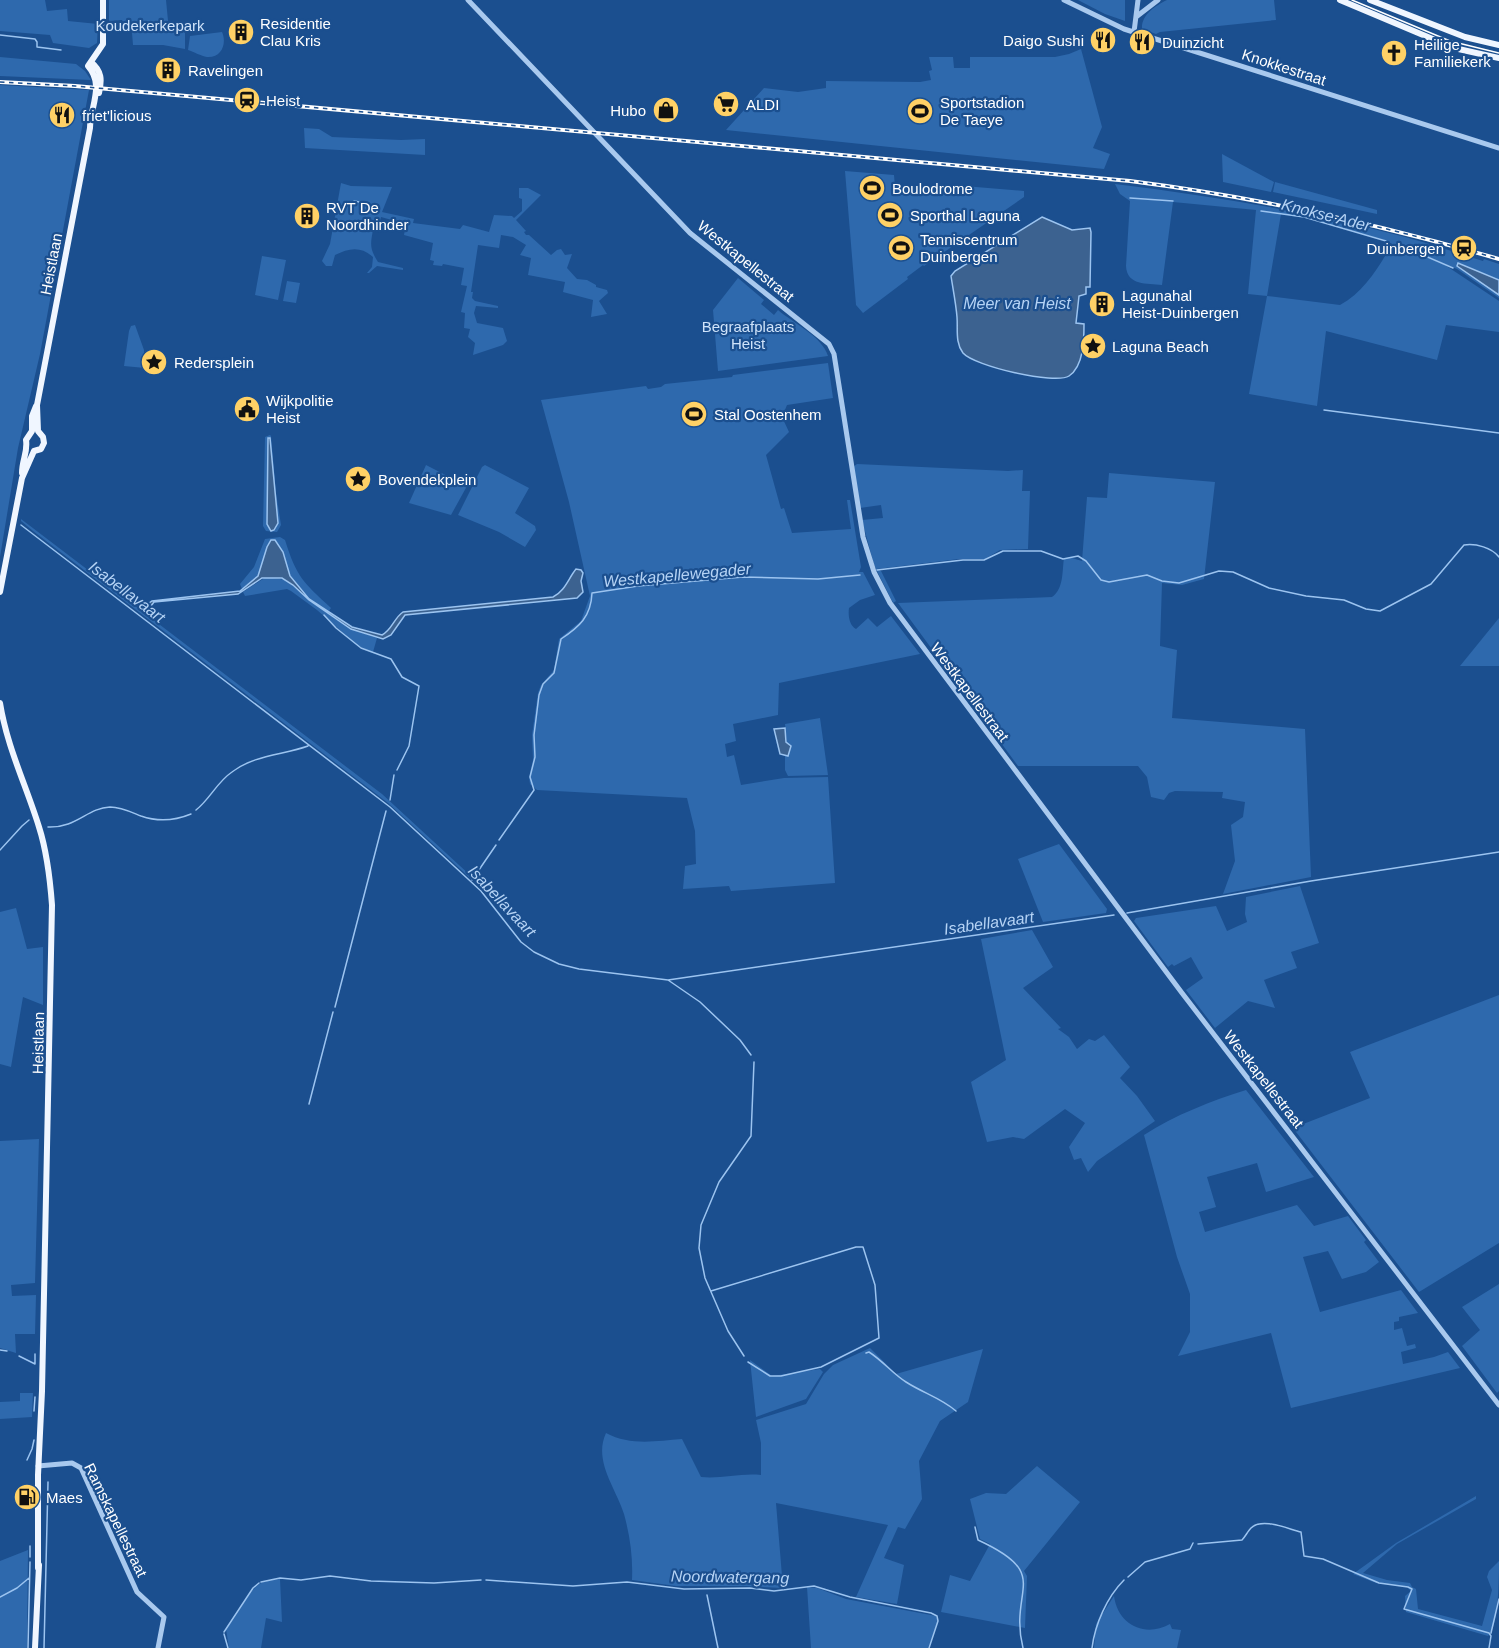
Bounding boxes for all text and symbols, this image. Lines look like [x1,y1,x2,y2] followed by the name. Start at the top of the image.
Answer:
[260,15,331,49] place label: Residentie Clau Kris
[95,17,205,34] park label: Koudekerkepark
[226,17,256,47] building icon: Residentie Clau Kris
[1088,25,1118,55] restaurant icon: Daigo Sushi
[1127,27,1157,57] restaurant icon: Duinzicht
[1003,32,1084,49] place label: Daigo Sushi
[1162,34,1225,51] place label: Duinzicht
[1414,36,1491,70] place label: Heilige Familiekerk
[1379,38,1409,68] church icon: Heilige Familiekerk
[1240,45,1329,89] street label: Knokkestraat
[153,55,183,85] building icon: Ravelingen
[188,62,263,79] place label: Ravelingen
[232,85,262,115] station icon: Heist
[711,89,741,119] supermarket icon: ALDI
[266,92,301,109] place label: Heist
[940,94,1024,128] place label: Sportstadion De Taeye
[651,95,681,125] shop icon: Hubo
[746,96,779,113] place label: ALDI
[905,96,935,126] sports icon: Sportstadion De Taeye
[47,100,77,130] restaurant icon: friet'licious
[610,102,646,119] place label: Hubo
[82,107,152,124] place label: friet'licious
[857,173,887,203] sports icon: Boulodrome
[892,180,973,197] place label: Boulodrome
[1280,196,1373,234] water label: Knokse Ader
[326,199,409,233] place label: RVT De Noordhinder
[875,200,905,230] sports icon: Sporthal Laguna
[292,201,322,231] building icon: RVT De Noordhinder
[910,207,1021,224] place label: Sporthal Laguna
[694,217,798,306] street label: Westkapellestraat
[920,231,1018,265] place label: Tenniscentrum Duinbergen
[37,232,65,296] street label: Heistlaan
[886,233,916,263] sports icon: Tenniscentrum Duinbergen
[1449,233,1479,263] station icon: Duinbergen
[1366,240,1444,257] place label: Duinbergen
[1122,287,1239,321] place label: Lagunahal Heist-Duinbergen
[1087,289,1117,319] building icon: Lagunahal Heist-Duinbergen
[963,295,1071,312] water label: Meer van Heist
[702,318,794,352] park label: Begraafplaats Heist
[1078,331,1108,361] place icon: Laguna Beach
[1112,338,1209,355] place label: Laguna Beach
[139,347,169,377] place icon: Redersplein
[174,354,254,371] place label: Redersplein
[266,392,334,426] place label: Wijkpolitie Heist
[232,394,262,424] public building icon: Wijkpolitie Heist
[679,399,709,429] sports icon: Stal Oostenhem
[714,406,822,423] place label: Stal Oostenhem
[343,464,373,494] place icon: Bovendekplein
[378,471,476,488] place label: Bovendekplein
[86,558,169,626] water label: Isabellavaart
[602,560,752,590] water label: Westkapellewegader
[927,639,1013,745] street label: Westkapellestraat
[465,862,540,940] water label: Isabellavaart
[943,908,1036,938] water label: Isabellavaart
[29,1012,47,1074] street label: Heistlaan
[1221,1027,1308,1132] street label: Westkapellestraat
[81,1460,151,1580] street label: Ramskapellestraat
[12,1482,42,1512] fuel station icon: Maes
[46,1489,83,1506] place label: Maes
[671,1567,789,1587] water label: Noordwatergang

